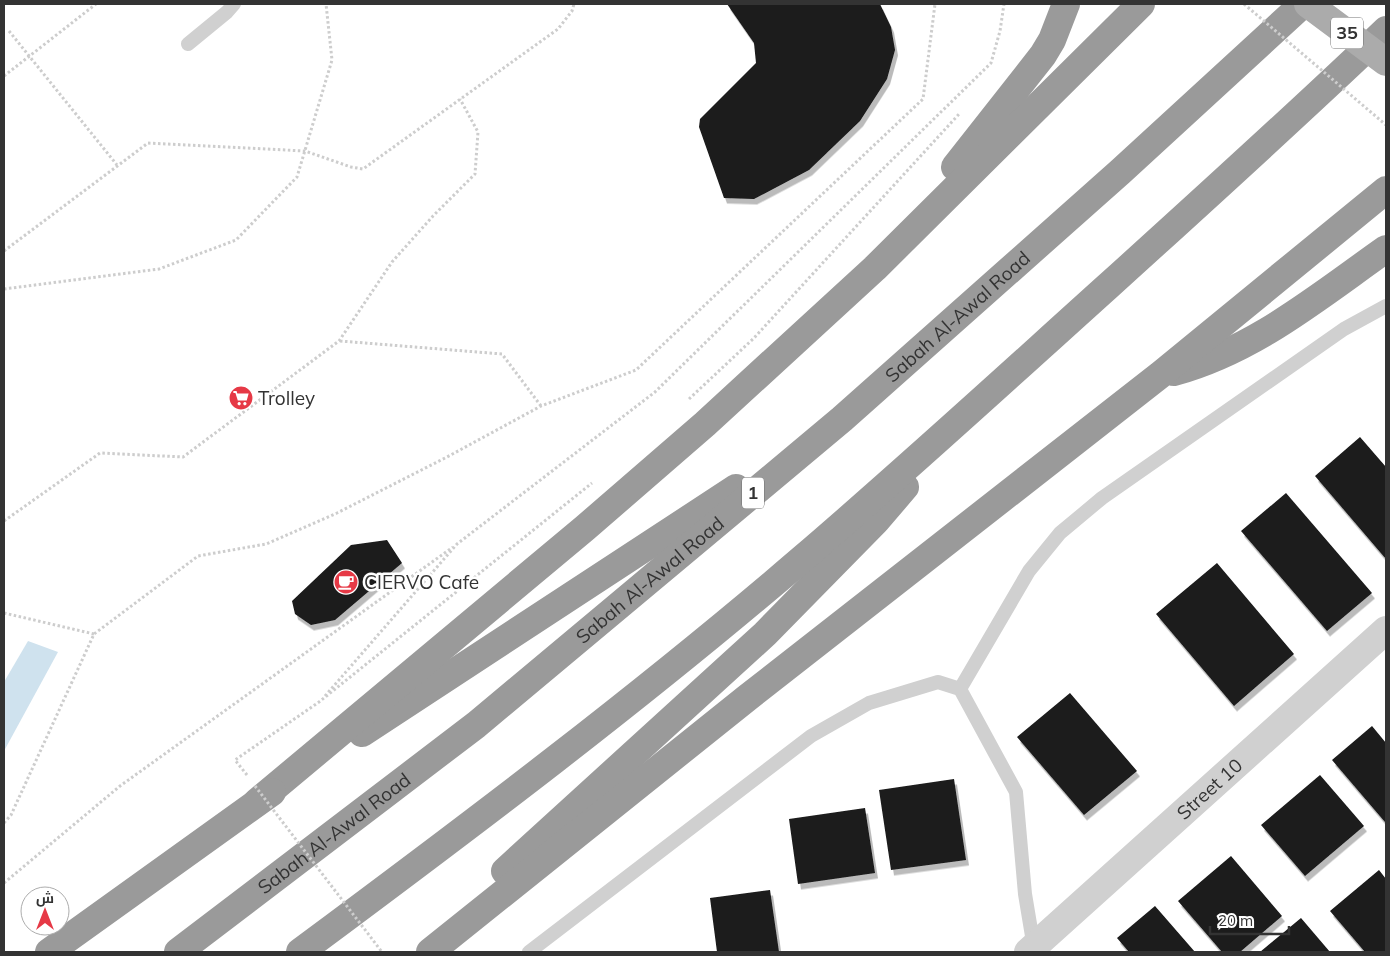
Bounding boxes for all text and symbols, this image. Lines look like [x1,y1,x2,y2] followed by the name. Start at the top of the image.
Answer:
[1331,17,1363,48] road number: 35
[880,246,1035,387] street label: Sabah Al-Awal Road
[228,385,254,411] supermarket icon: Trolley
[258,386,315,410] place label: Trolley
[742,478,764,508] road number: 1
[571,511,729,649] street label: Sabah Al-Awal Road
[333,569,359,595] cafe icon: CIERVO Cafe
[364,570,479,594] place label: CIERVO Cafe
[1172,753,1247,825] street label: Street 10
[253,767,415,899] street label: Sabah Al-Awal Road
[20,886,70,936] north arrow
[36,889,54,907] text: ش
[1210,904,1289,936] scale bar
[1218,911,1253,930] text: 20 m

